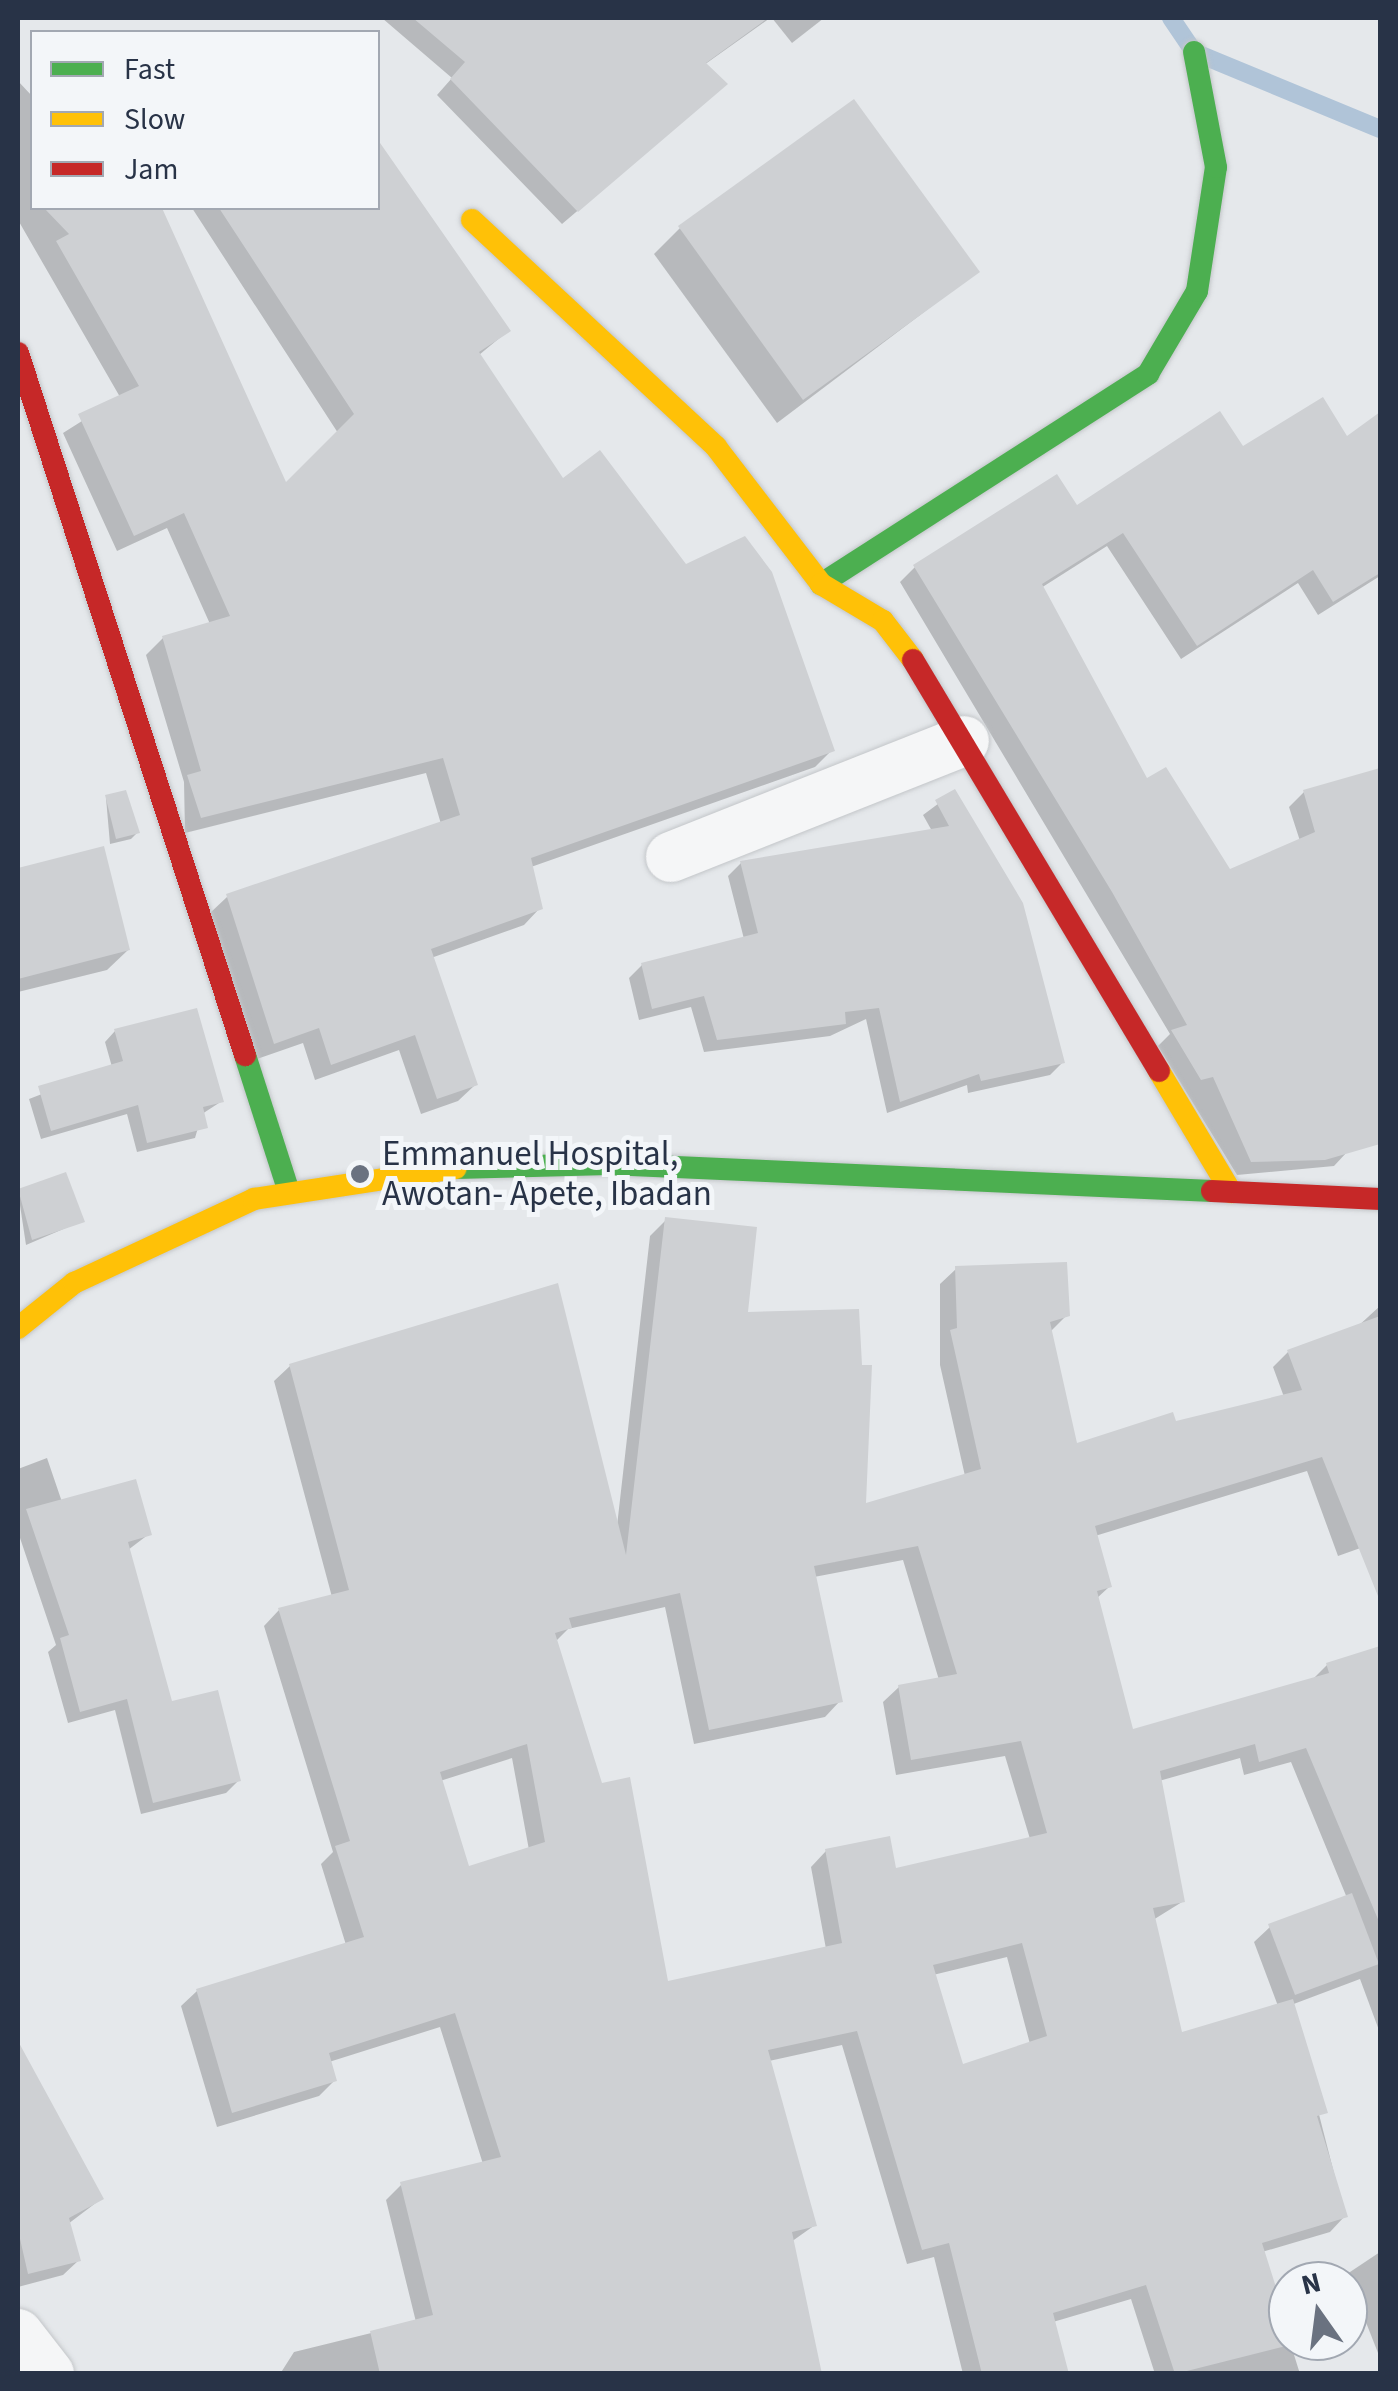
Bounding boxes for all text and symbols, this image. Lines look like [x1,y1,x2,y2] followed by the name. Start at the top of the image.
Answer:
[30,30,380,210] legend
[124,48,175,91] text: Fast
[124,98,185,141] text: Slow
[124,148,178,191] text: Jam
[382,1133,712,1215] place label: Emmanuel Hospital, Awotan- Apete, Ibadan
[347,1161,373,1187] marker: Emmanuel Hospital, Awotan- Apete, Ibadan
[1268,2261,1368,2361] north arrow
[1297,2262,1325,2305] text: N

